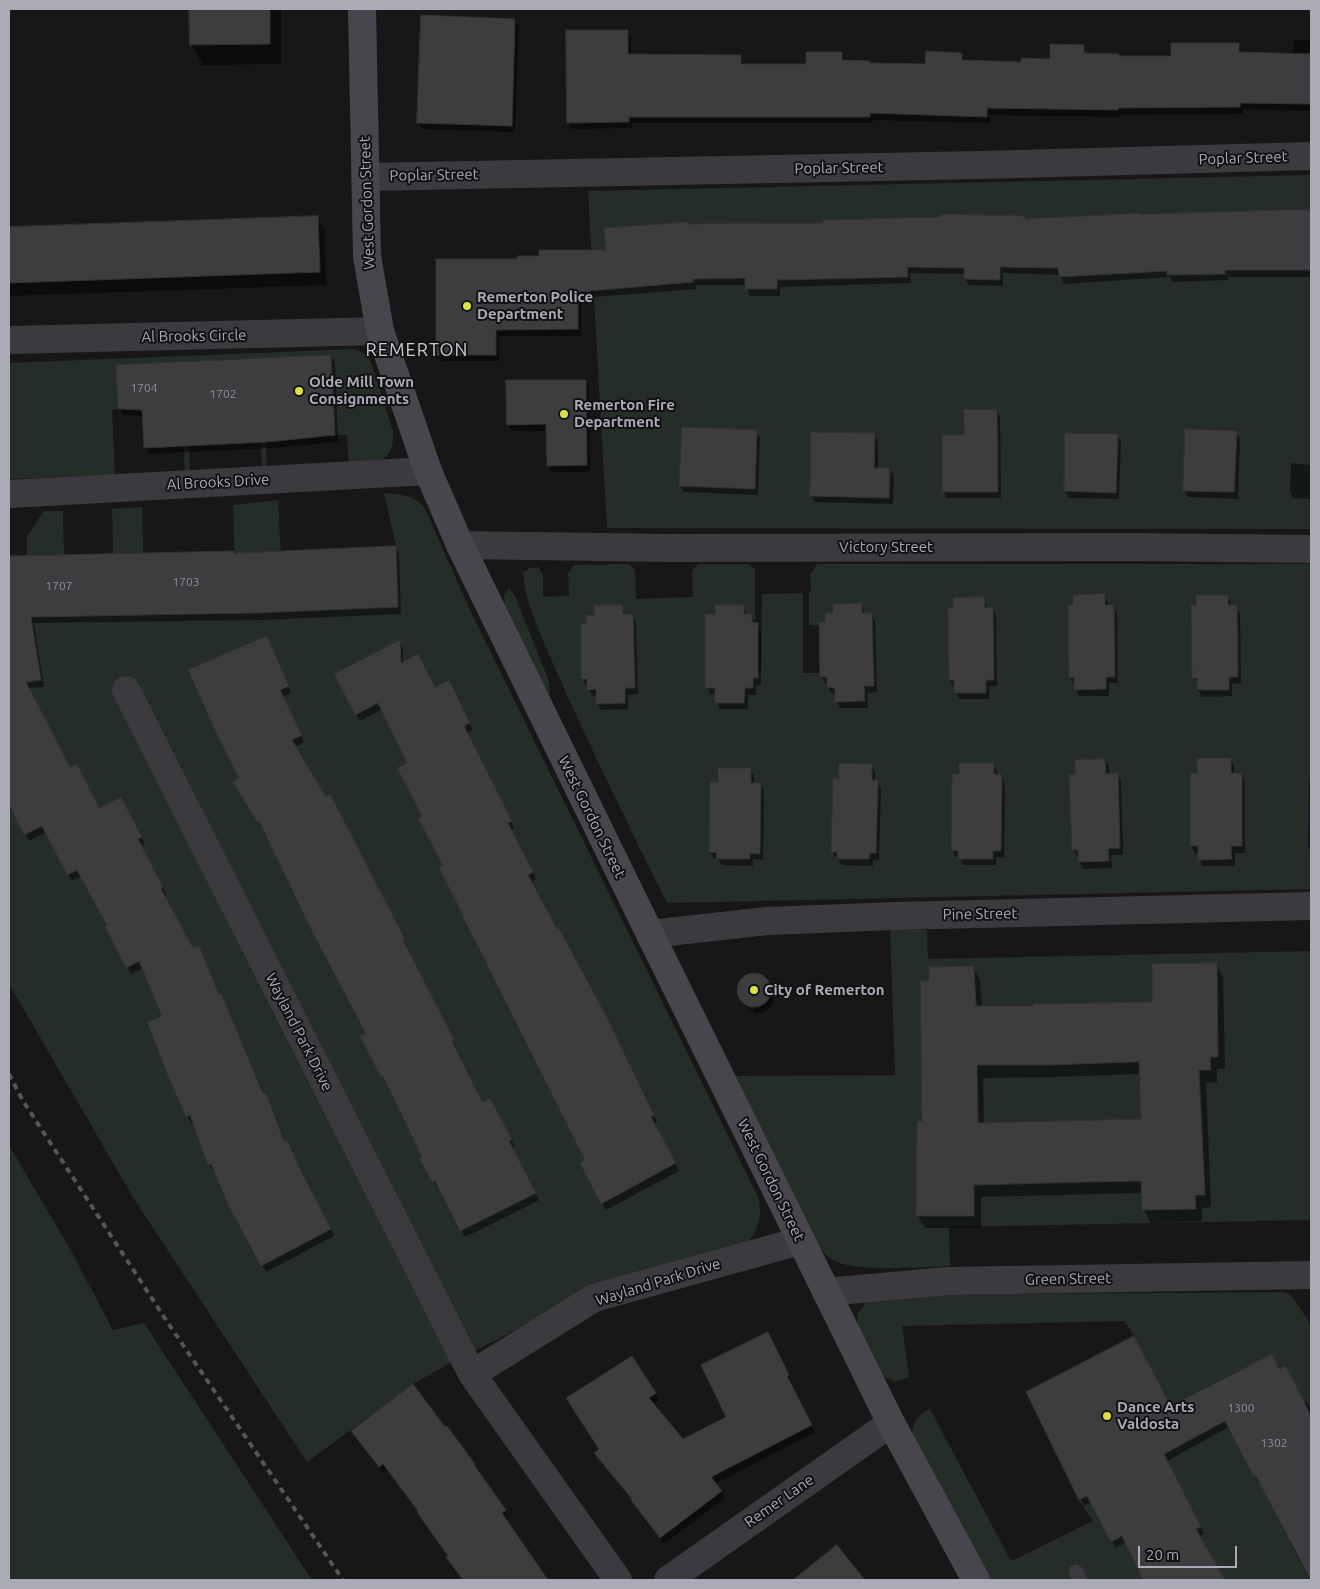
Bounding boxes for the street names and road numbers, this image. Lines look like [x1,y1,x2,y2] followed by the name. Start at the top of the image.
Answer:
[356,136,378,270] street label: West Gordon Street
[1198,147,1288,169] street label: Poplar Street
[794,158,884,178] street label: Poplar Street
[389,165,479,185] street label: Poplar Street
[141,326,247,346] street label: Al Brooks Circle
[166,470,270,494] street label: Al Brooks Drive
[839,538,933,556] street label: Victory Street
[555,753,629,881] street label: West Gordon Street
[942,904,1018,924] street label: Pine Street
[262,970,336,1094] street label: Wayland Park Drive
[734,1116,808,1244] street label: West Gordon Street
[593,1254,723,1310] street label: Wayland Park Drive
[1025,1269,1111,1289] street label: Green Street
[741,1471,817,1531] street label: Remer Lane

